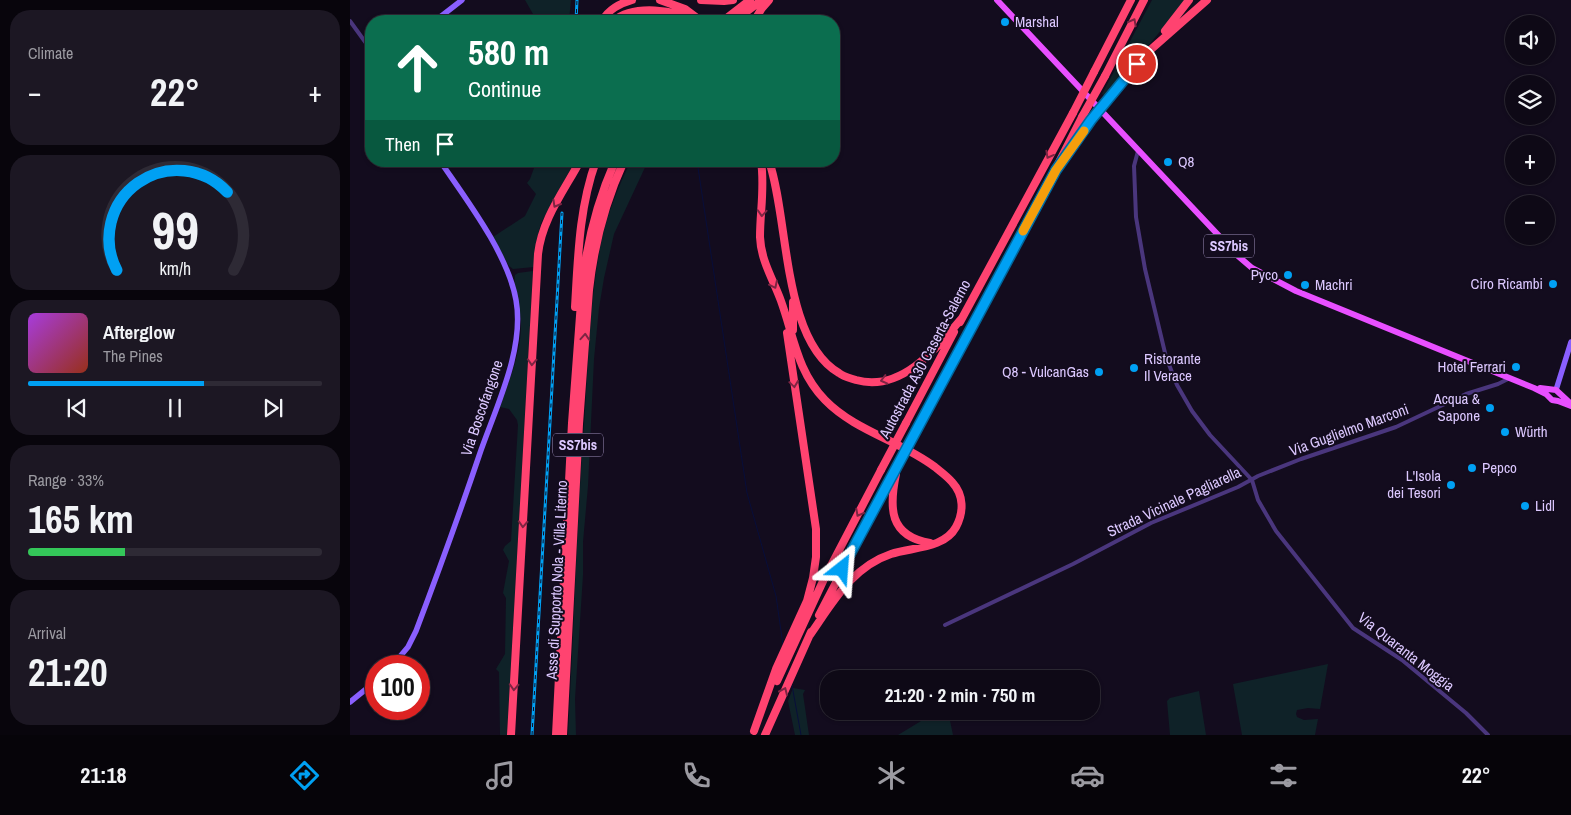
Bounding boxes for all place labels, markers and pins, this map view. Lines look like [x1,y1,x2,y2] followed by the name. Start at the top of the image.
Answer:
[1015,11,1059,32] place label: Marshal
[999,16,1011,28] marker: Marshal
[1116,43,1158,85] pin
[1178,151,1195,172] place label: Q8
[1162,156,1174,168] marker: Q8
[1251,264,1278,285] place label: Pyco
[1282,269,1294,281] marker: Pyco
[1471,273,1543,294] place label: Ciro Ricambi
[1315,274,1353,295] place label: Machri
[1547,278,1559,290] marker: Ciro Ricambi
[1299,279,1311,291] marker: Machri
[1144,348,1201,386] place label: Ristorante Il Verace
[1438,356,1506,377] place label: Hotel Ferrari
[1002,361,1089,382] place label: Q8 - VulcanGas
[1510,361,1522,373] marker: Hotel Ferrari
[1128,362,1140,374] marker: Ristorante Il Verace
[1093,366,1105,378] marker: Q8 - VulcanGas
[1432,388,1481,426] place label: Acqua & Sapone
[1484,402,1496,414] marker: Acqua & Sapone
[1515,421,1548,442] place label: Würth
[1499,426,1511,438] marker: Würth
[1482,457,1517,478] place label: Pepco
[1466,462,1478,474] marker: Pepco
[1387,465,1441,503] place label: L'Isola dei Tesori
[1445,479,1457,491] marker: L'Isola dei Tesori
[1535,495,1555,516] place label: Lidl
[1519,500,1531,512] marker: Lidl

